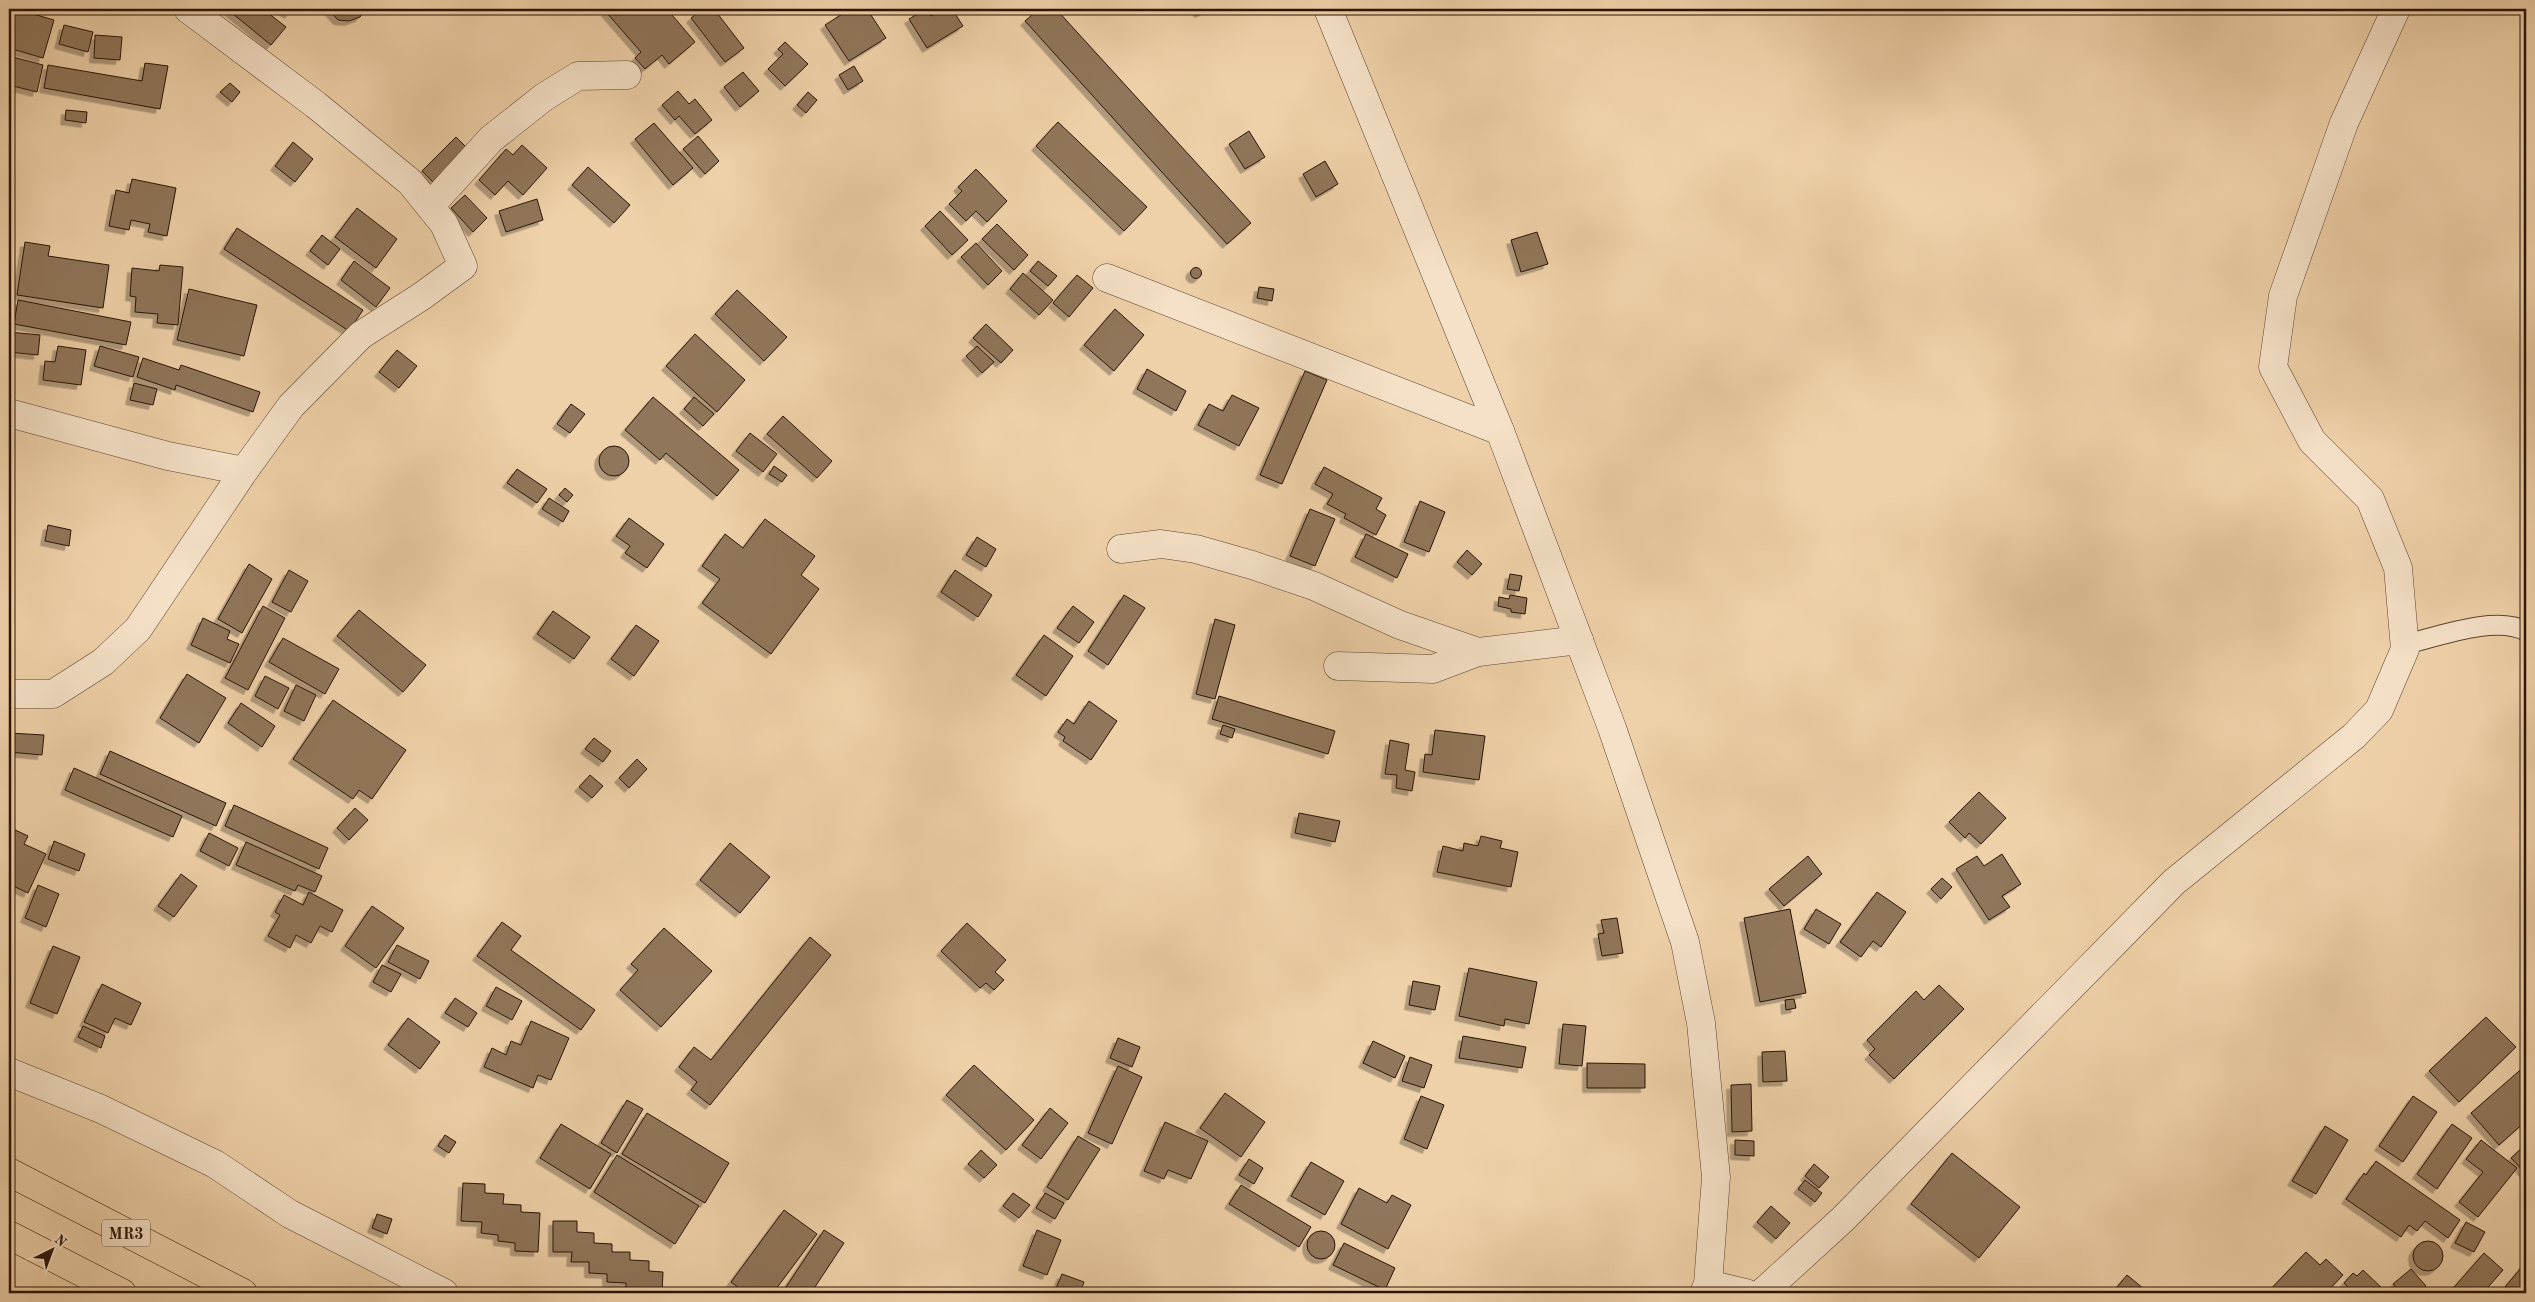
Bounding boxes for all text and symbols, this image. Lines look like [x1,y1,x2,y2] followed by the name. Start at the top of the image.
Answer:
[102,1220,150,1246] road number: MR3
[28,1224,78,1274] north arrow
[51,1232,69,1250] text: N

